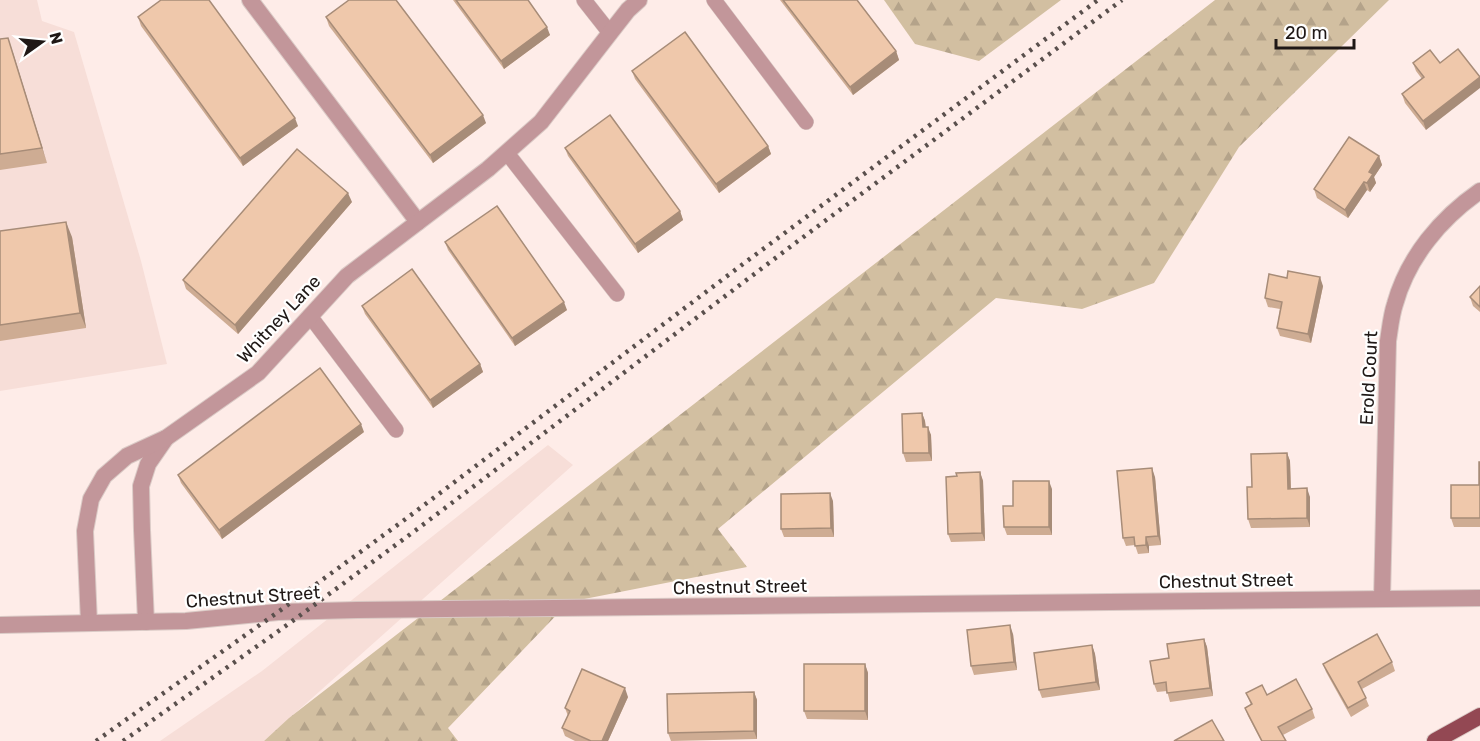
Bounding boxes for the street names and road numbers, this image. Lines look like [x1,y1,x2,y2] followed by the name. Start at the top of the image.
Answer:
[233,270,325,368] street label: Whitney Lane
[1356,330,1382,426] street label: Erold Court
[1159,569,1293,593] street label: Chestnut Street
[673,575,807,599] street label: Chestnut Street
[185,581,321,613] street label: Chestnut Street

